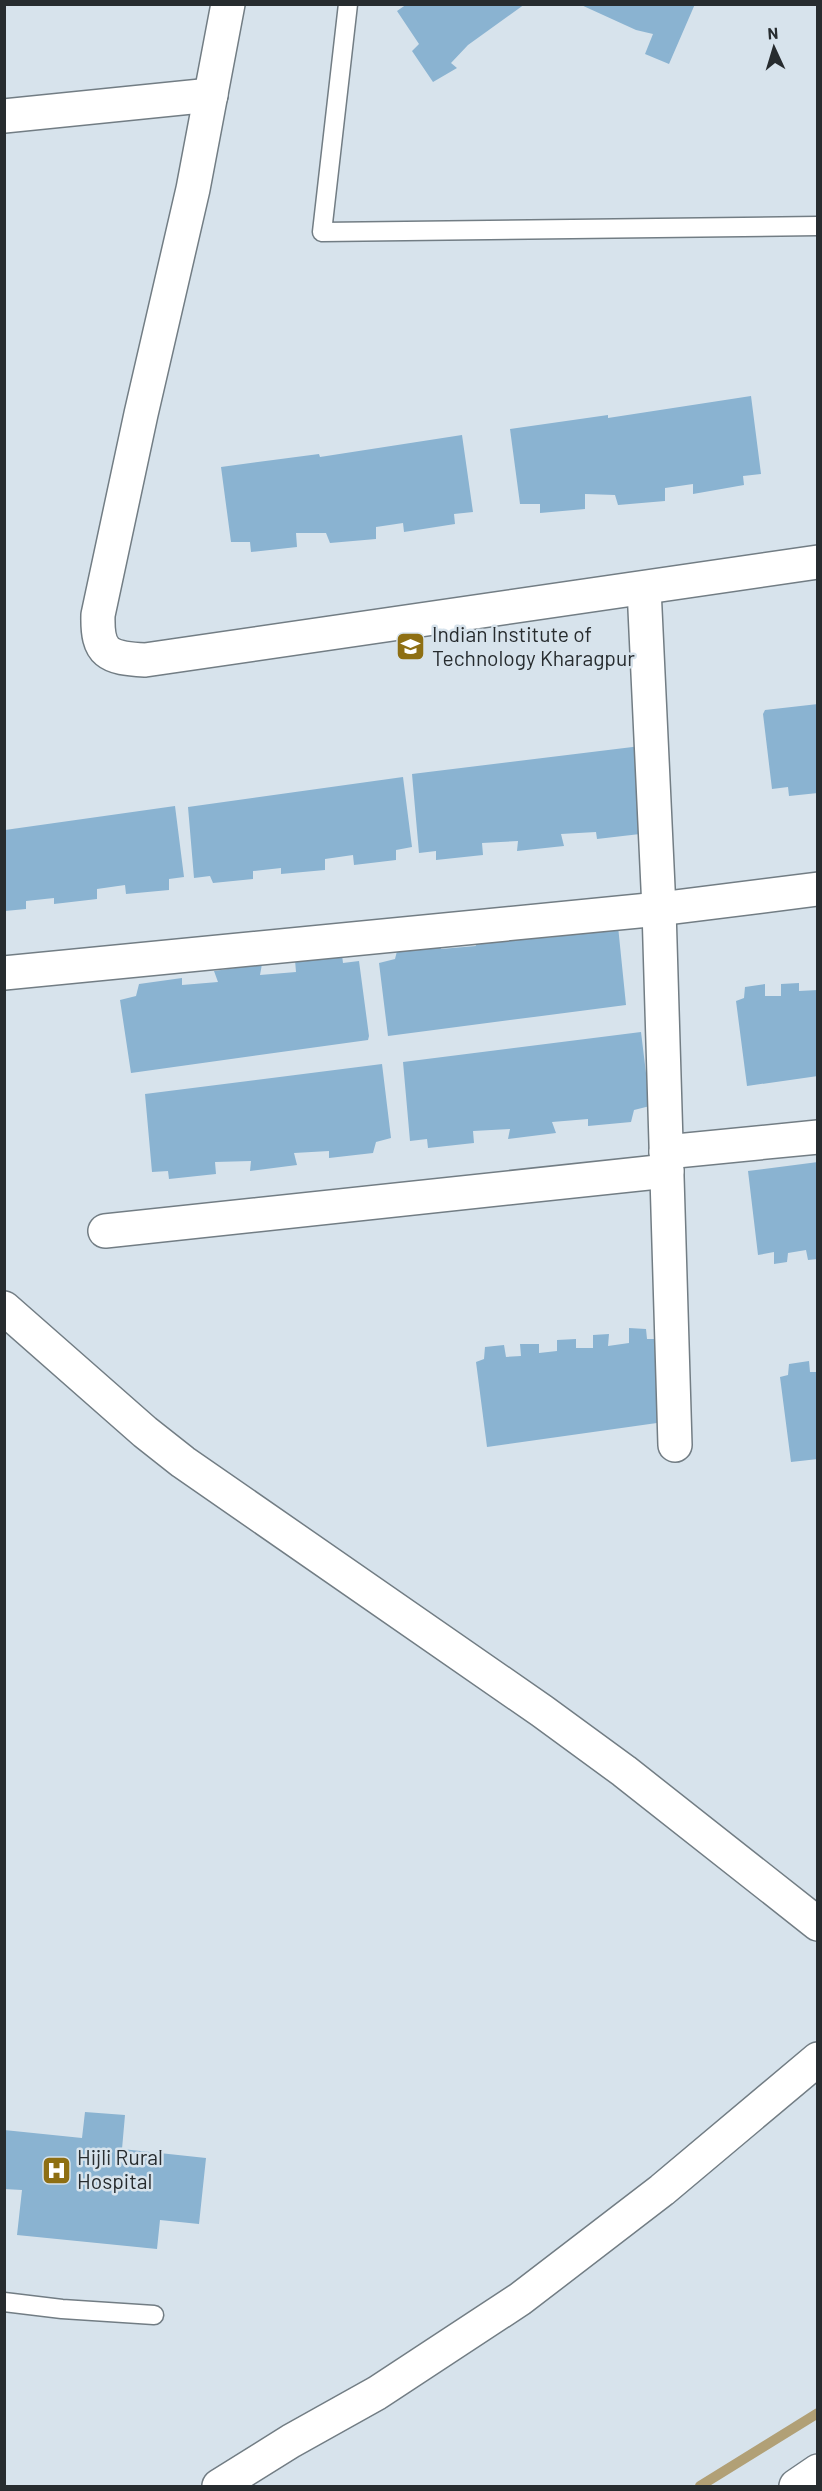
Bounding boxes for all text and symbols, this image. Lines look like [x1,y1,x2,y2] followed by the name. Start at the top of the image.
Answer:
[744,18,804,78] north arrow
[767,23,779,42] text: N
[432,621,635,670] place label: Indian Institute of Technology Kharagpur
[395,631,427,663] school or university icon: Indian Institute of Technology Kharagpur
[77,2144,163,2193] place label: Hijli Rural Hospital
[40,2154,72,2186] hospital icon: Hijli Rural Hospital

